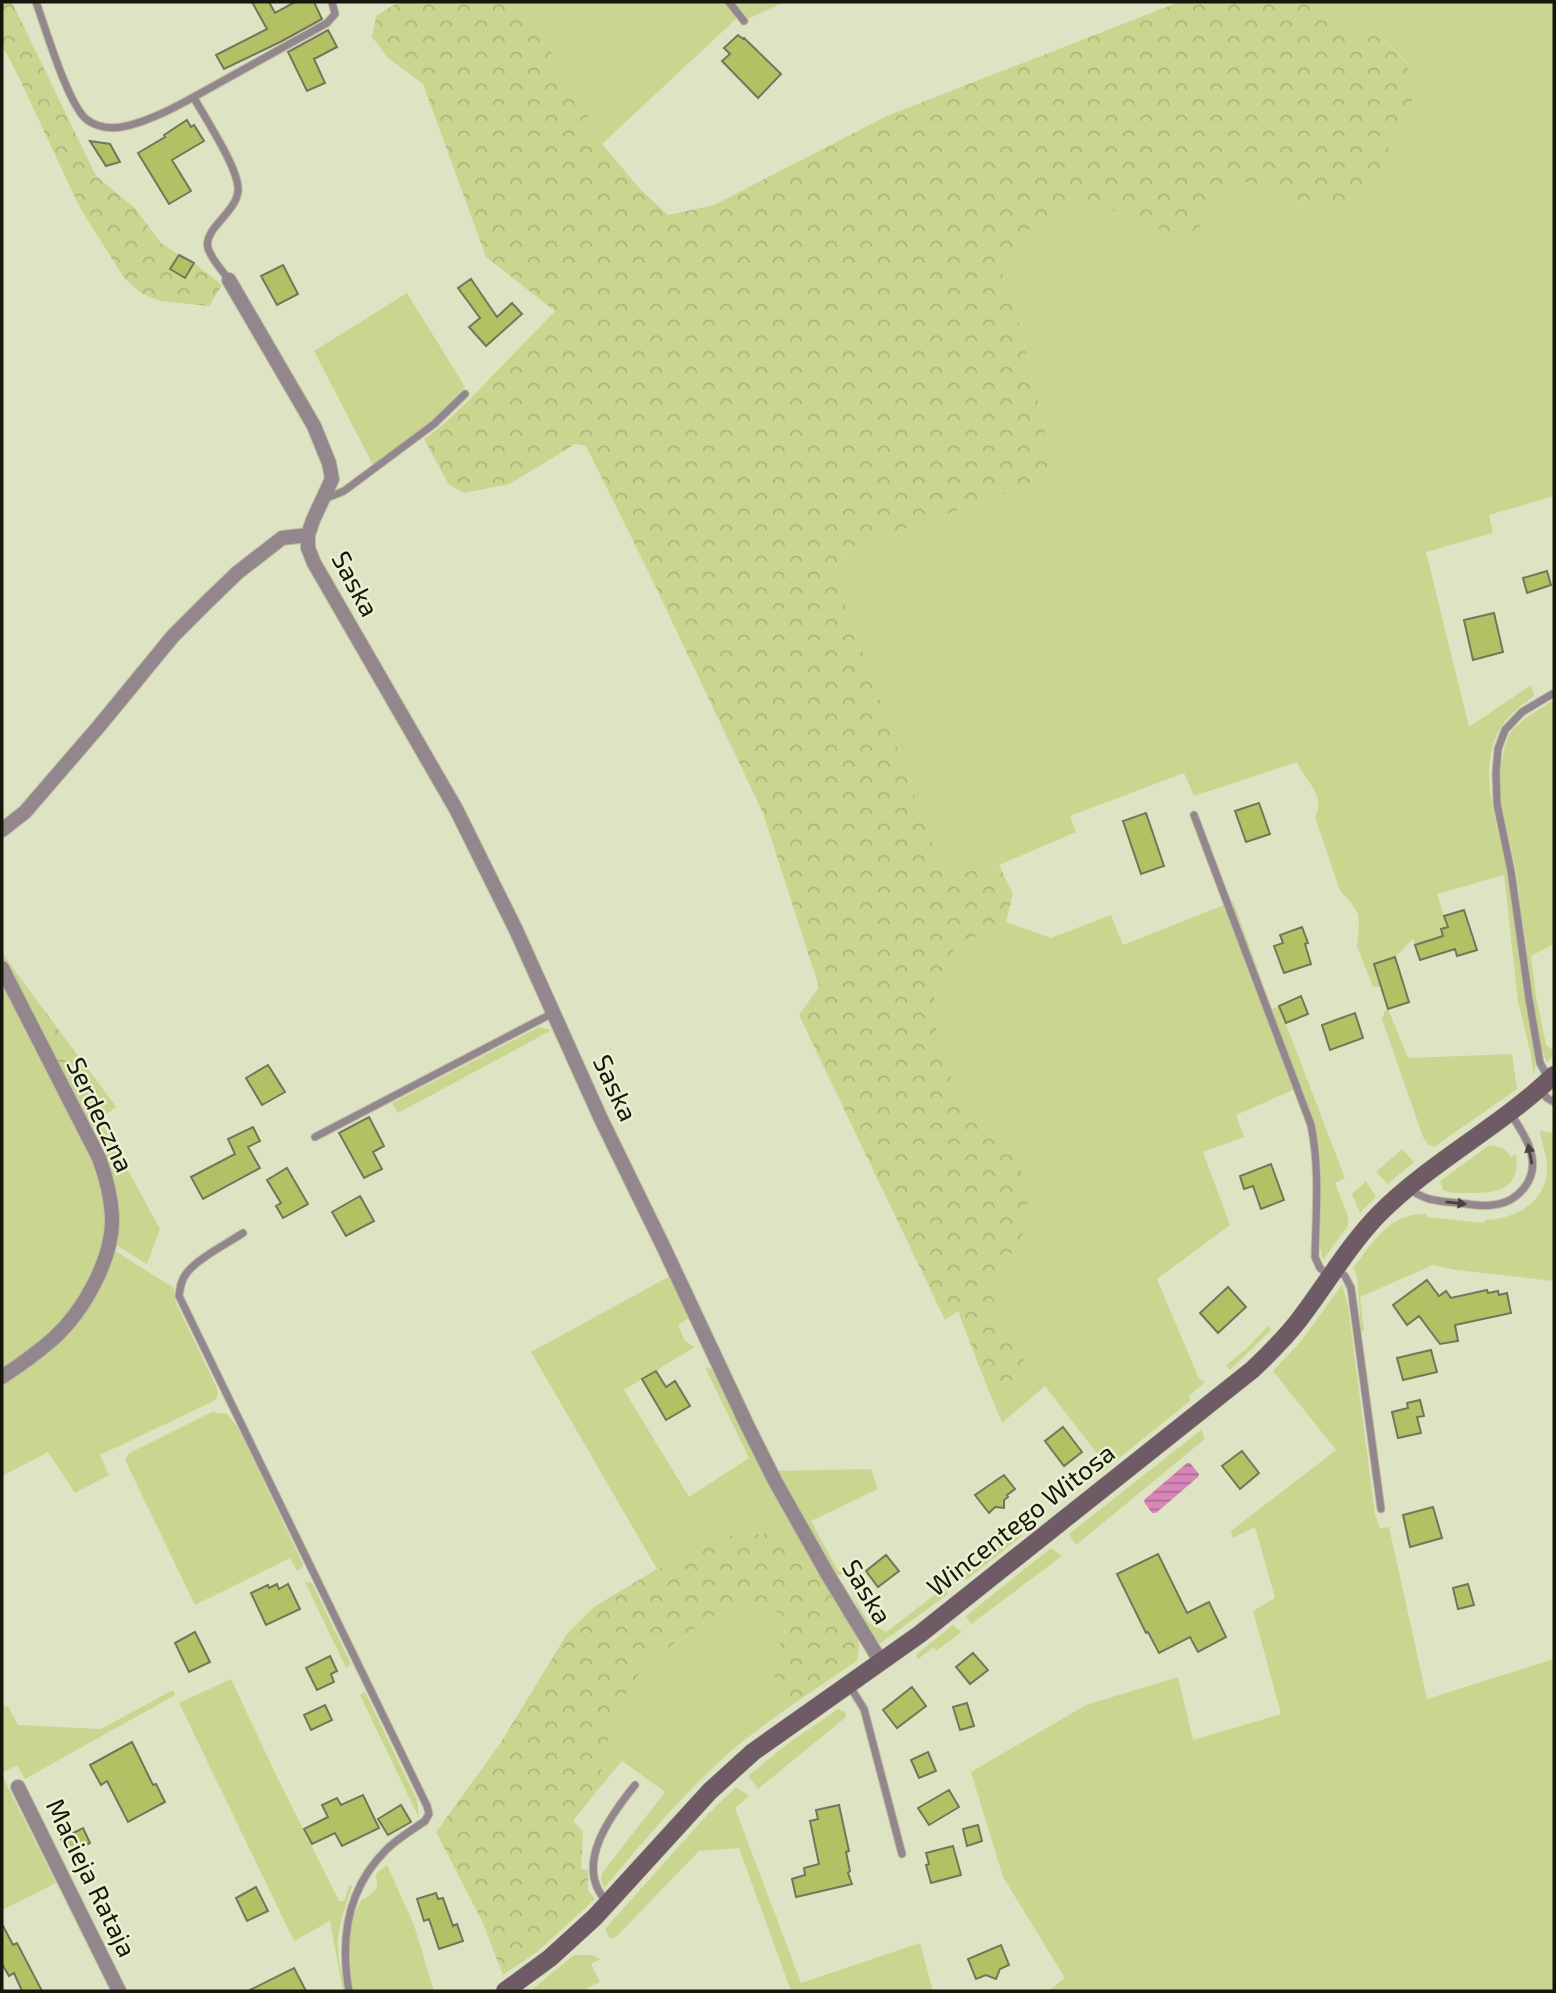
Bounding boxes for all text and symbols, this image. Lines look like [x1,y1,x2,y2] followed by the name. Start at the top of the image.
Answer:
[326,545,386,621] street label: Saska
[588,1049,645,1125] street label: Saska
[61,1052,141,1177] street label: Serdeczna
[1524,1143,1535,1165] one-way arrow
[1445,1198,1467,1209] one-way arrow
[920,1436,1120,1602] street label: Wincentego Witosa
[837,1553,899,1629] street label: Saska
[41,1793,144,1961] street label: Macieja Rataja

